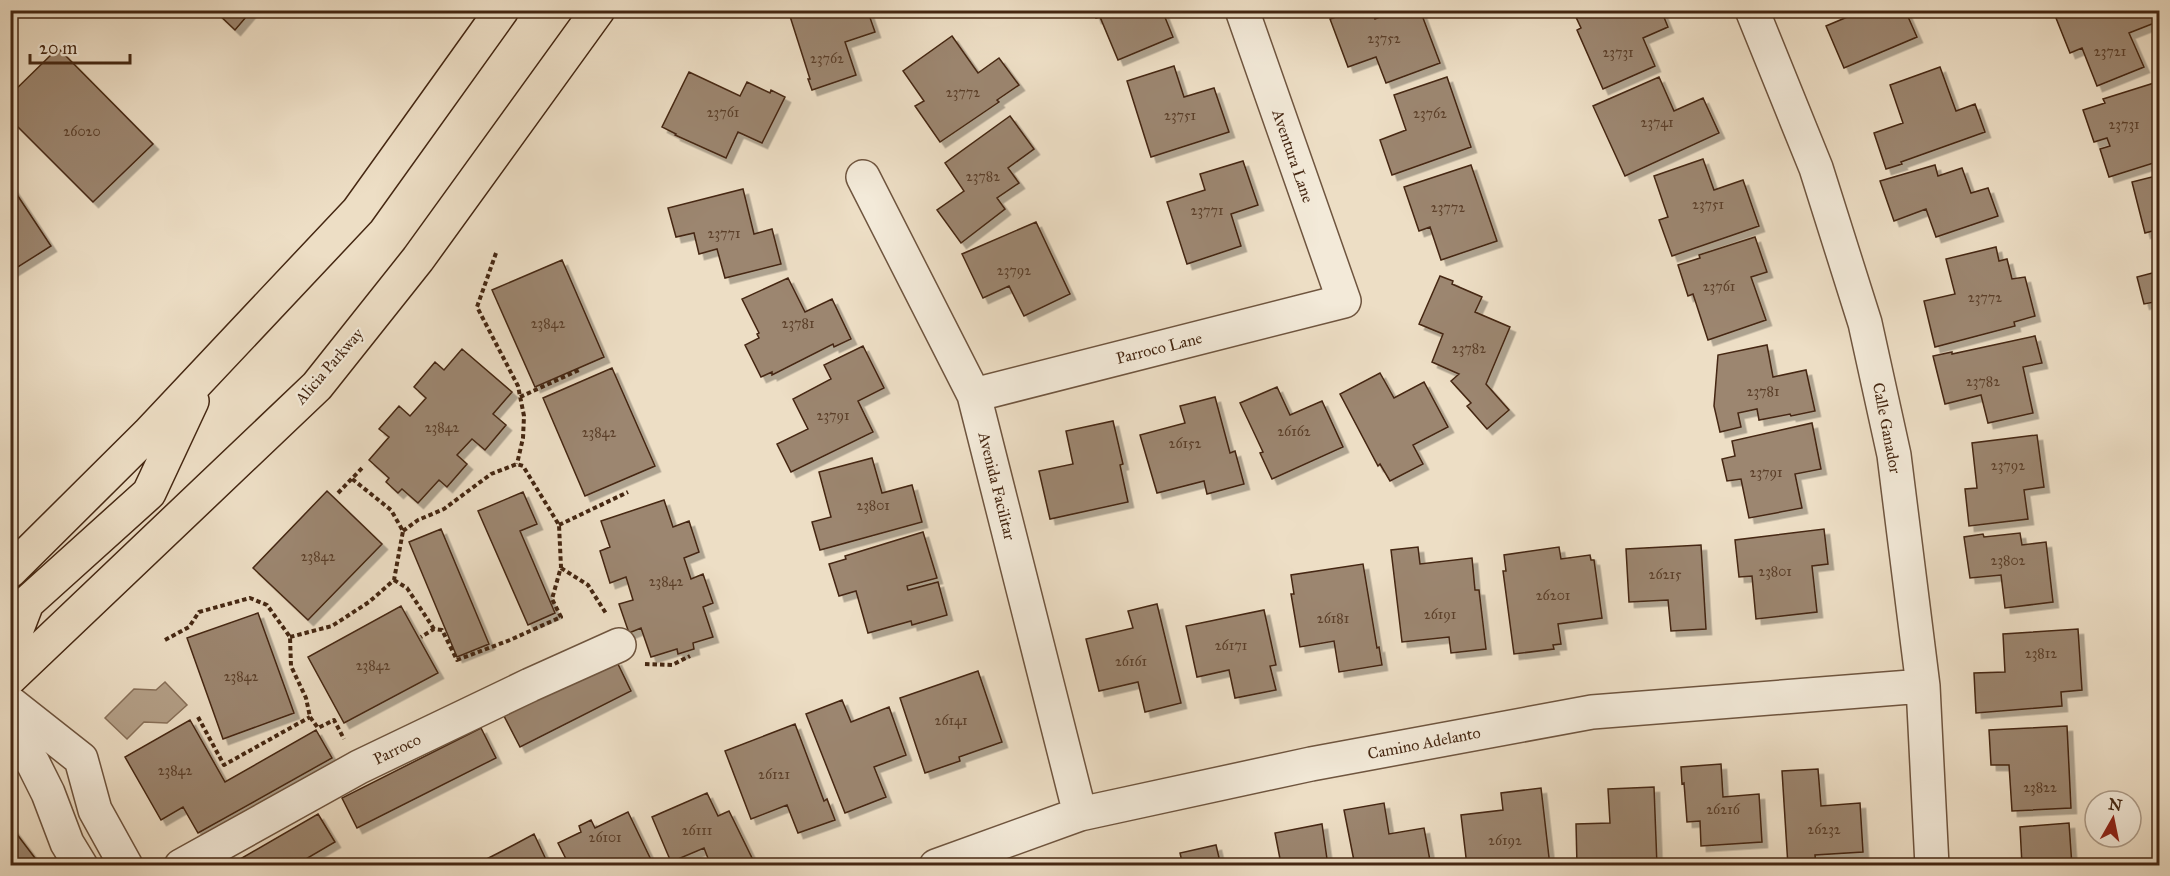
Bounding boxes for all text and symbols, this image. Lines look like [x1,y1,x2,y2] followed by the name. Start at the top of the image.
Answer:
[30,27,130,65] scale bar
[1367,30,1401,47] house number: 23752
[39,37,77,59] text: 20 m
[2094,43,2127,60] house number: 23721
[1602,44,1634,61] house number: 23731
[810,50,844,67] house number: 23762
[946,84,980,101] house number: 23772
[707,104,740,121] house number: 23761
[1413,105,1447,122] house number: 23762
[1268,106,1318,205] street label: Aventura Lane
[1164,107,1196,124] house number: 23751
[1641,114,1674,131] house number: 23741
[2108,116,2140,133] house number: 23731
[63,123,101,140] house number: 26020
[966,168,1000,185] house number: 23782
[1692,196,1724,213] house number: 23751
[1431,199,1465,216] house number: 23772
[1191,202,1224,219] house number: 23771
[708,225,741,242] house number: 23771
[997,262,1031,279] house number: 23792
[1703,278,1736,295] house number: 23761
[1968,289,2002,306] house number: 23772
[531,315,565,332] house number: 23842
[782,315,815,332] house number: 23781
[290,324,367,409] street label: Alicia Parkway
[1114,328,1204,368] street label: Parroco Lane
[1452,340,1486,357] house number: 23782
[1966,373,2000,390] house number: 23782
[1869,381,1905,475] street label: Calle Ganador
[1747,383,1780,400] house number: 23781
[817,407,850,424] house number: 23791
[425,419,459,436] house number: 23842
[1277,423,1311,440] house number: 26162
[582,424,616,441] house number: 23842
[974,429,1020,542] street label: Avenida Facilitar
[1169,435,1202,452] house number: 26152
[1991,457,2025,474] house number: 23792
[1750,464,1783,481] house number: 23791
[856,497,890,514] house number: 23801
[301,548,335,565] house number: 23842
[1991,552,2026,569] house number: 23802
[1758,563,1792,580] house number: 23801
[1649,566,1682,583] house number: 26215
[649,573,683,590] house number: 23842
[1536,587,1571,604] house number: 26201
[1424,606,1457,623] house number: 26191
[1317,610,1350,627] house number: 26181
[1215,637,1248,654] house number: 26171
[2025,645,2057,662] house number: 23812
[1115,653,1148,670] house number: 26161
[356,657,390,674] house number: 23842
[224,668,258,685] house number: 23842
[935,712,968,729] house number: 26141
[1366,723,1482,763] street label: Camino Adelanto
[370,729,424,769] street label: Parroco
[158,762,192,779] house number: 23842
[758,766,790,783] house number: 26121
[2023,779,2057,796] house number: 23822
[2083,789,2143,849] north arrow
[2107,794,2124,815] text: N
[1706,801,1741,818] house number: 26216
[1807,821,1841,838] house number: 26232
[682,822,713,839] house number: 26111
[588,829,622,846] house number: 26101
[1488,832,1522,849] house number: 26192

